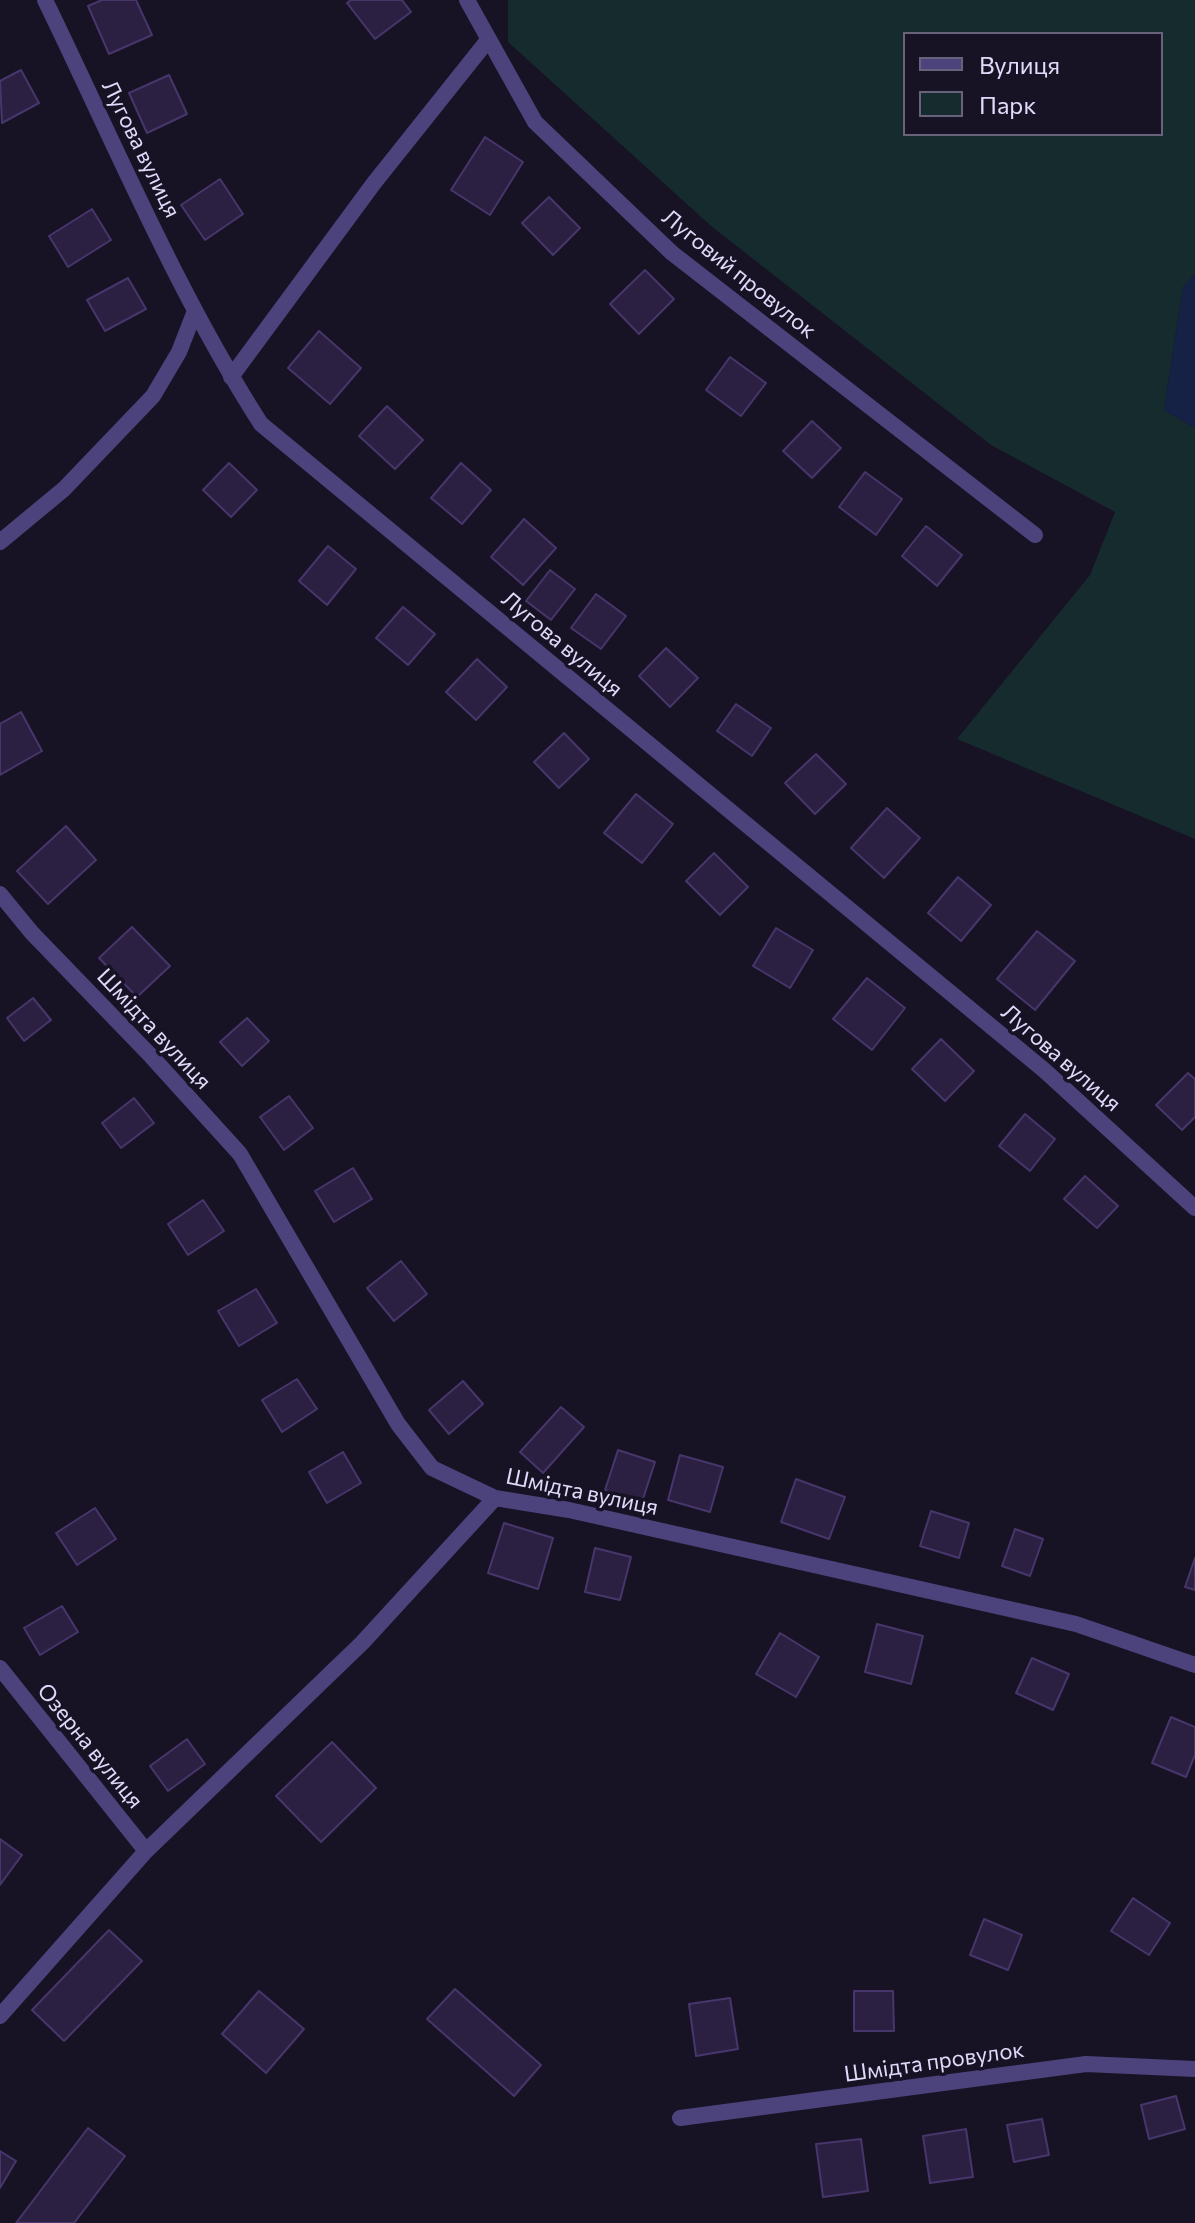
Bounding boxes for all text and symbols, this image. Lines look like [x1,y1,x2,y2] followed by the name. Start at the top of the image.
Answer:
[903,32,1163,136] legend
[979,50,1060,79] text: Вулиця
[96,76,186,222] street label: Лугова вулиця
[979,90,1036,119] text: Парк
[657,204,821,344] street label: Луговий провулок
[496,586,628,702] street label: Лугова вулиця
[91,963,217,1095] street label: Шмідта вулиця
[996,999,1126,1117] street label: Лугова вулиця
[503,1463,661,1521] street label: Шмідта вулиця
[32,1678,148,1814] street label: Озерна вулиця
[842,2036,1026,2088] street label: Шмідта провулок

